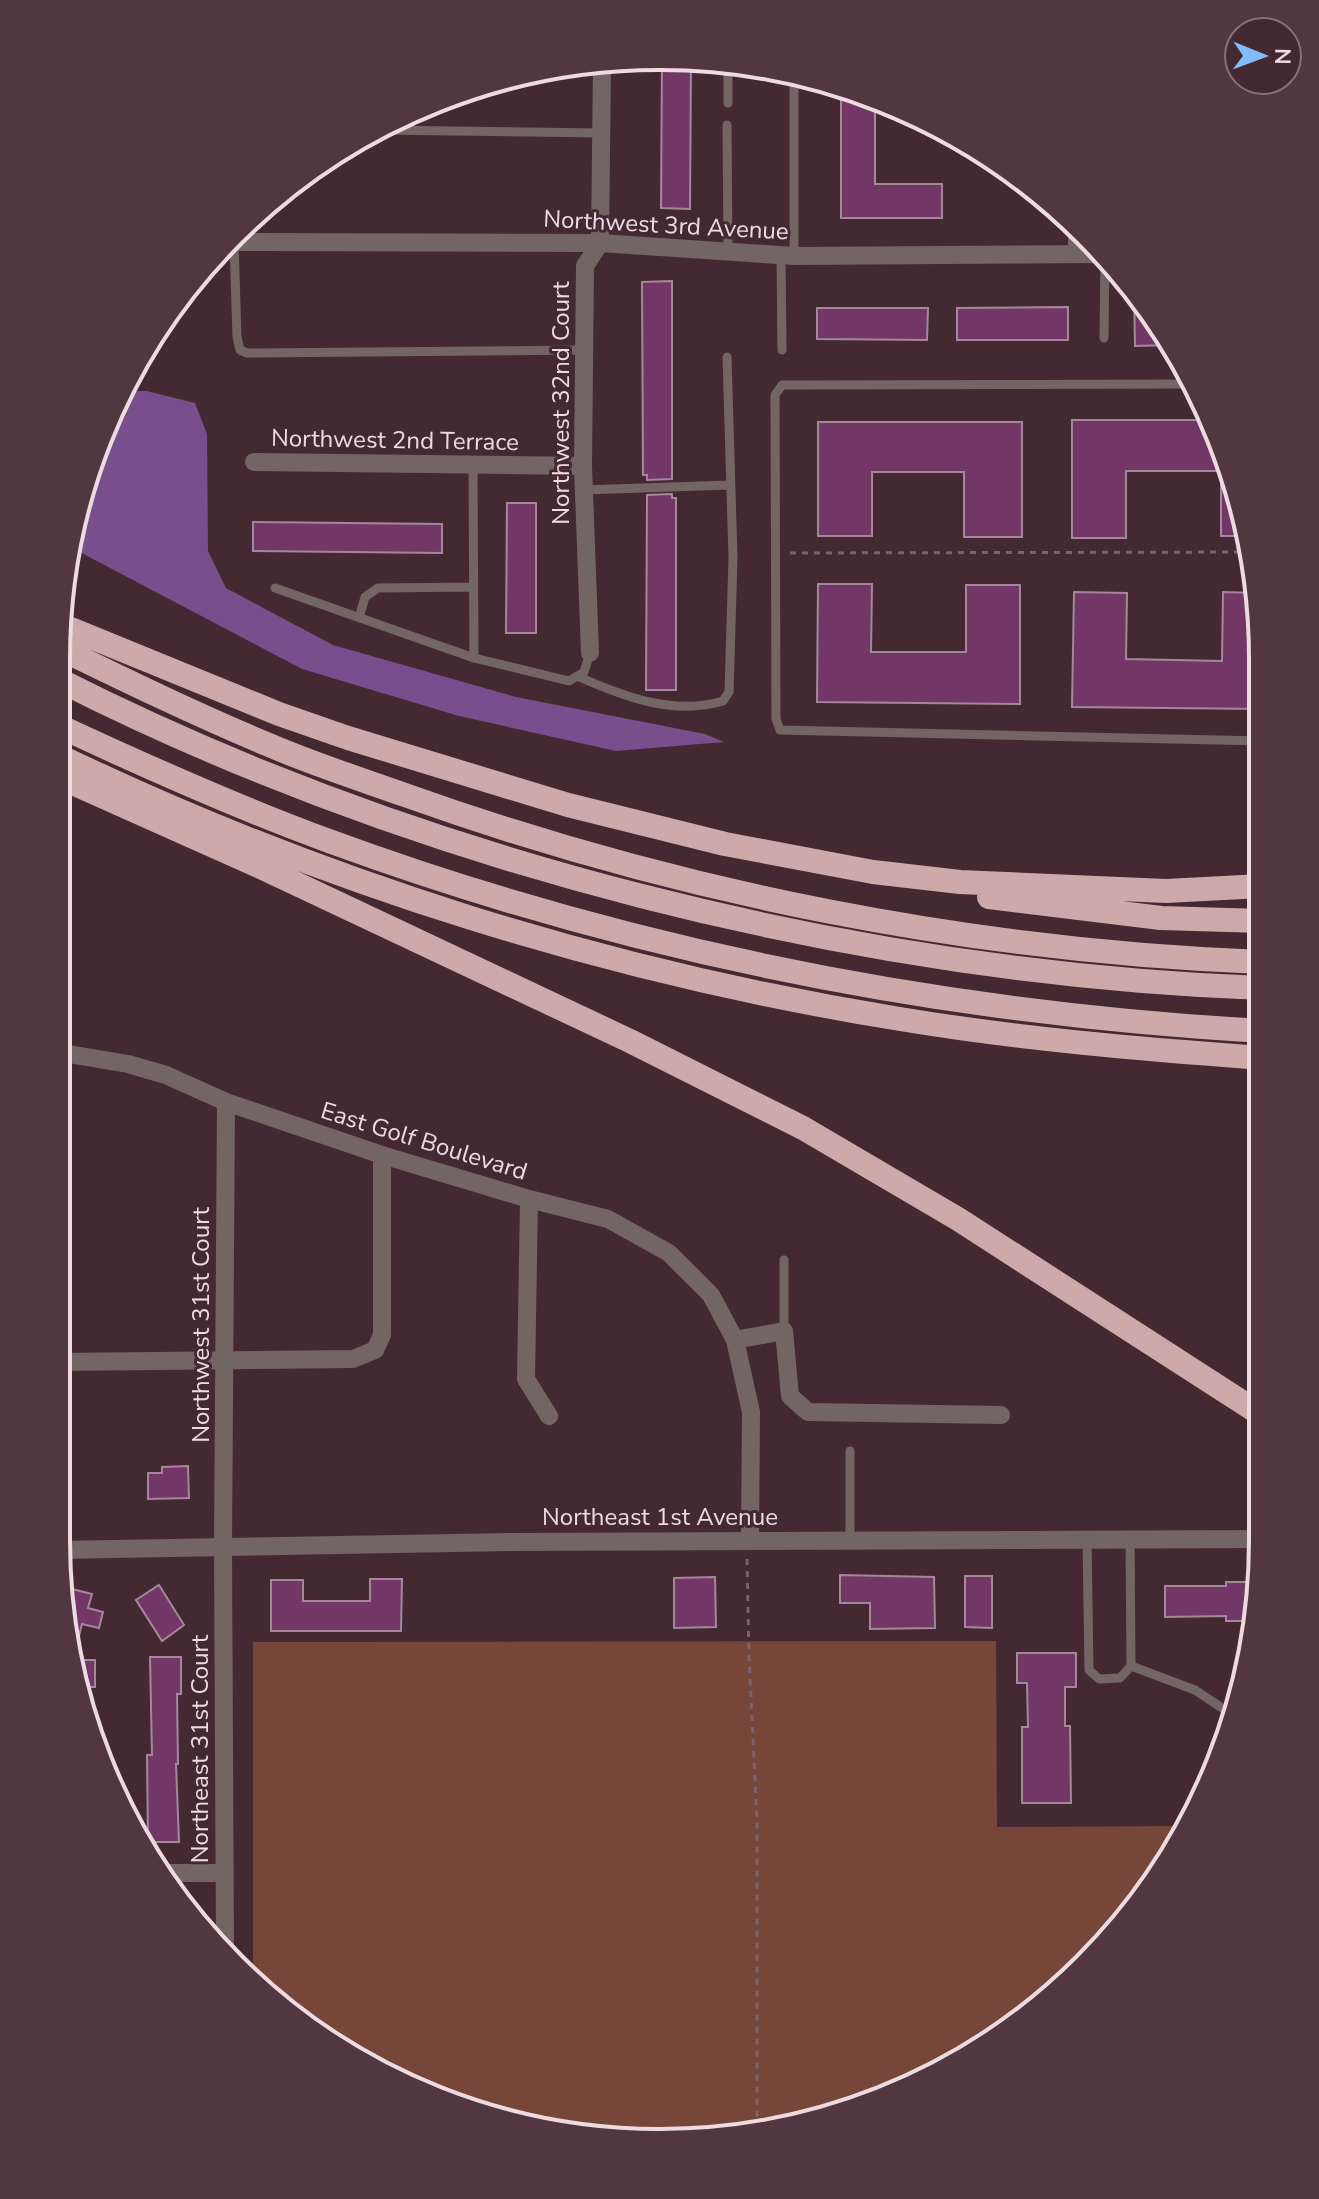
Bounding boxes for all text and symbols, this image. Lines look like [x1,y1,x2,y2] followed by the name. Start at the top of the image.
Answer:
[1223,16,1303,96] north arrow
[1267,48,1297,65] text: N
[542,203,790,247] street label: Northwest 3rd Avenue
[545,281,577,525] street label: Northwest 32nd Court
[271,422,519,458] street label: Northwest 2nd Terrace
[317,1094,531,1188] street label: East Golf Boulevard
[185,1207,217,1443] street label: Northwest 31st Court
[542,1501,778,1533] street label: Northeast 1st Avenue
[184,1634,216,1863] street label: Northeast 31st Court

